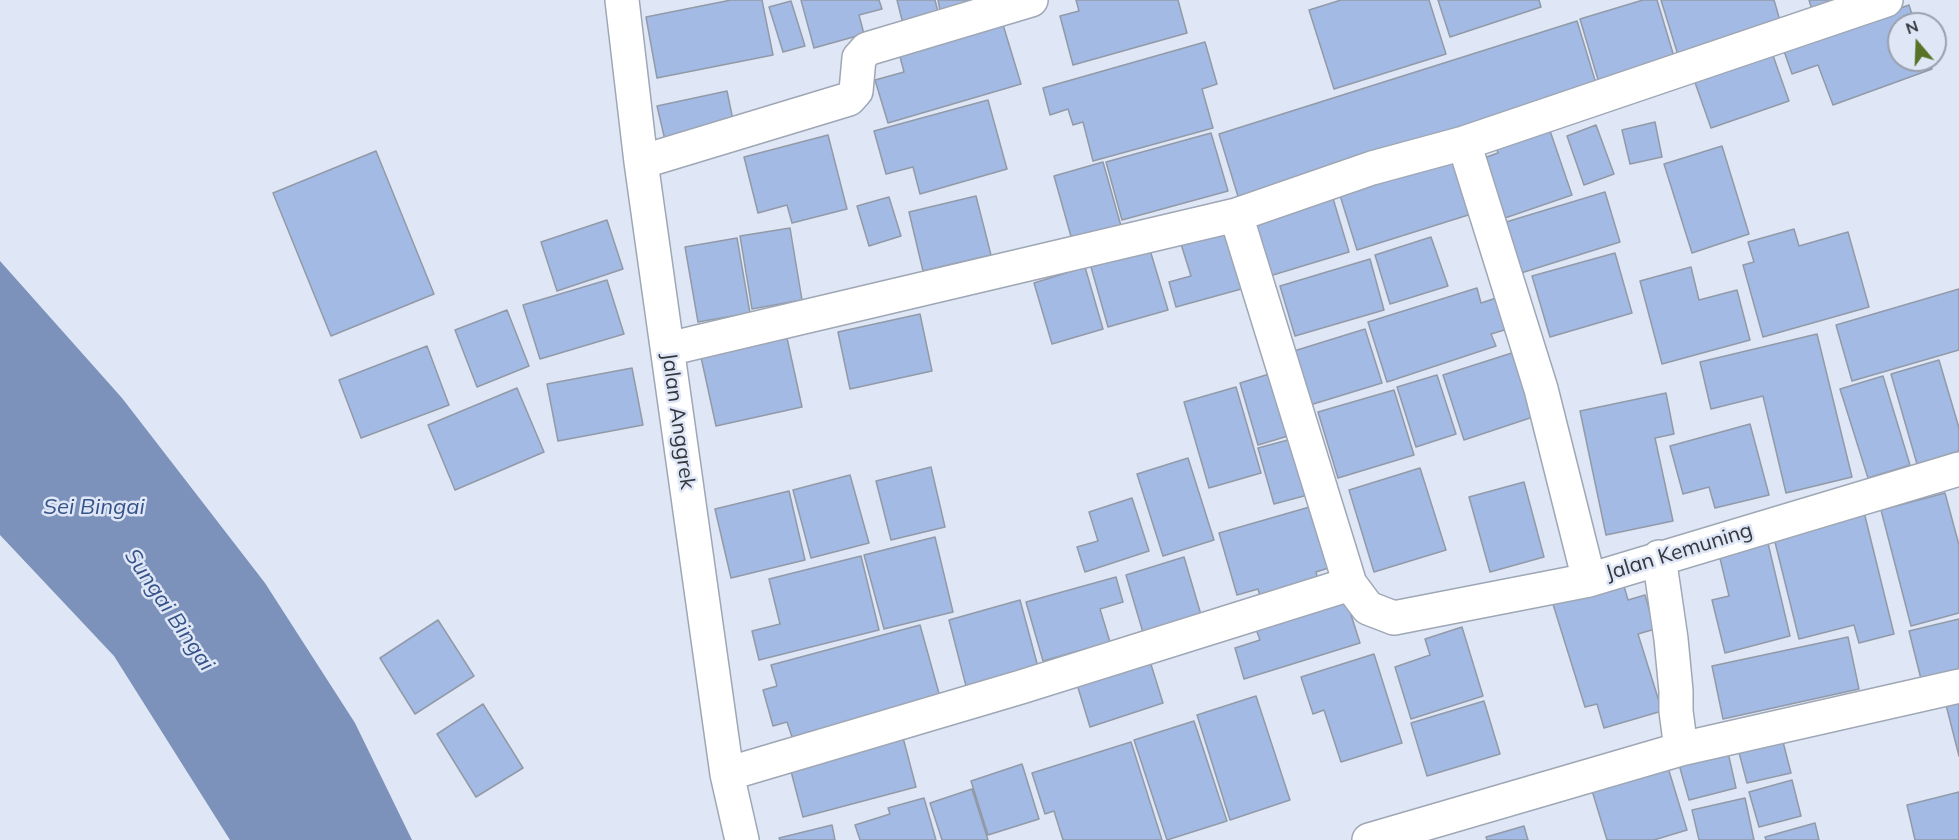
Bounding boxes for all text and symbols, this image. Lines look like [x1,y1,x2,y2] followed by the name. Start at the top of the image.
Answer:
[1887,12,1947,72] north arrow
[1903,15,1921,38] text: N
[656,351,700,491] street label: Jalan Anggrek
[43,494,145,520] water label: Sei Bingai
[1603,518,1755,586] street label: Jalan Kemuning
[118,544,220,676] water label: Sungai Bingai

